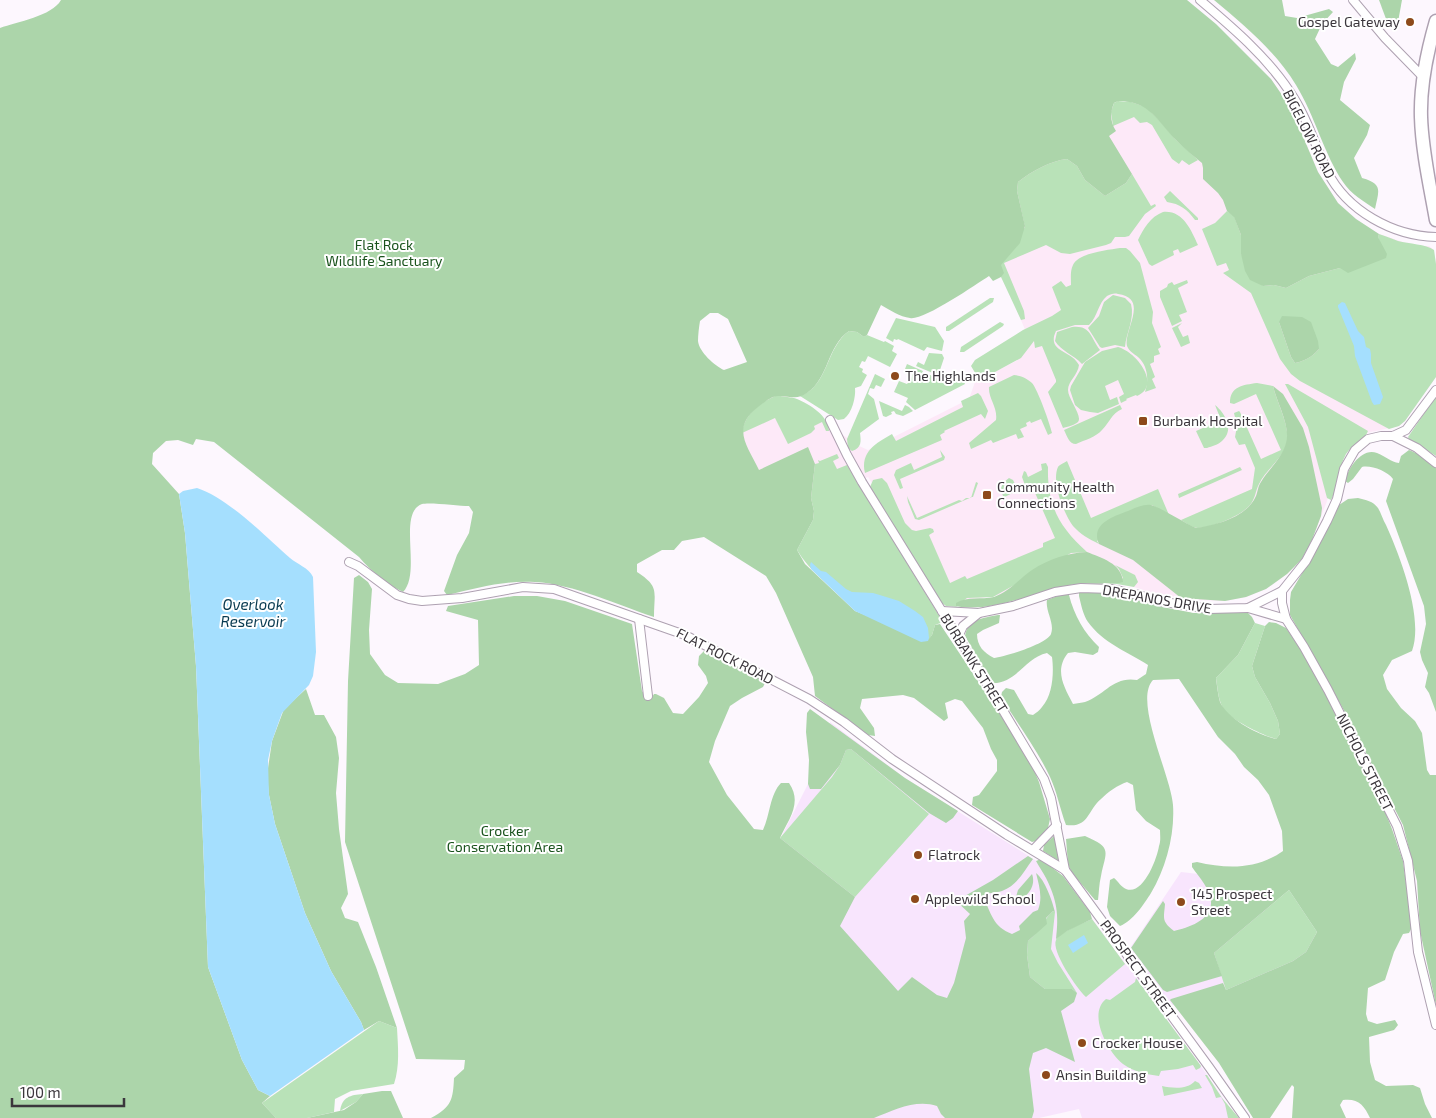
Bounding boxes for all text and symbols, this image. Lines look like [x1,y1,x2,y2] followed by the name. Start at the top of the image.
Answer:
[1298,13,1401,30] place label: Gospel Gateway
[1404,16,1416,28] marker: Gospel Gateway
[1280,86,1339,181] street label: BIGELOW ROAD
[326,236,443,269] park label: Flat Rock Wildlife Sanctuary
[905,367,996,384] place label: The Highlands
[889,370,901,382] marker: The Highlands
[1153,412,1263,429] place label: Burbank Hospital
[1137,415,1149,427] marker: Burbank Hospital
[997,478,1115,511] place label: Community Health Connections
[981,489,993,501] marker: Community Health Connections
[1101,581,1213,616] street label: DREPANOS DRIVE
[221,595,286,630] water label: Overlook Reservoir
[937,610,1012,715] street label: BURBANK STREET
[674,624,777,687] street label: FLAT ROCK ROAD
[1334,710,1397,813] street label: NICHOLS STREET
[447,822,563,855] park label: Crocker Conservation Area
[928,846,980,863] place label: Flatrock
[912,849,924,861] marker: Flatrock
[1191,885,1272,918] place label: 145 Prospect Street
[925,890,1036,907] place label: Applewild School
[909,893,921,905] marker: Applewild School
[1175,896,1187,908] marker: 145 Prospect Street
[1097,916,1180,1021] street label: PROSPECT STREET
[1092,1034,1183,1051] place label: Crocker House
[1076,1037,1088,1049] marker: Crocker House
[1056,1066,1147,1083] place label: Ansin Building
[1040,1069,1052,1081] marker: Ansin Building
[12,1076,125,1108] scale bar
[20,1083,61,1101] text: 100 m

